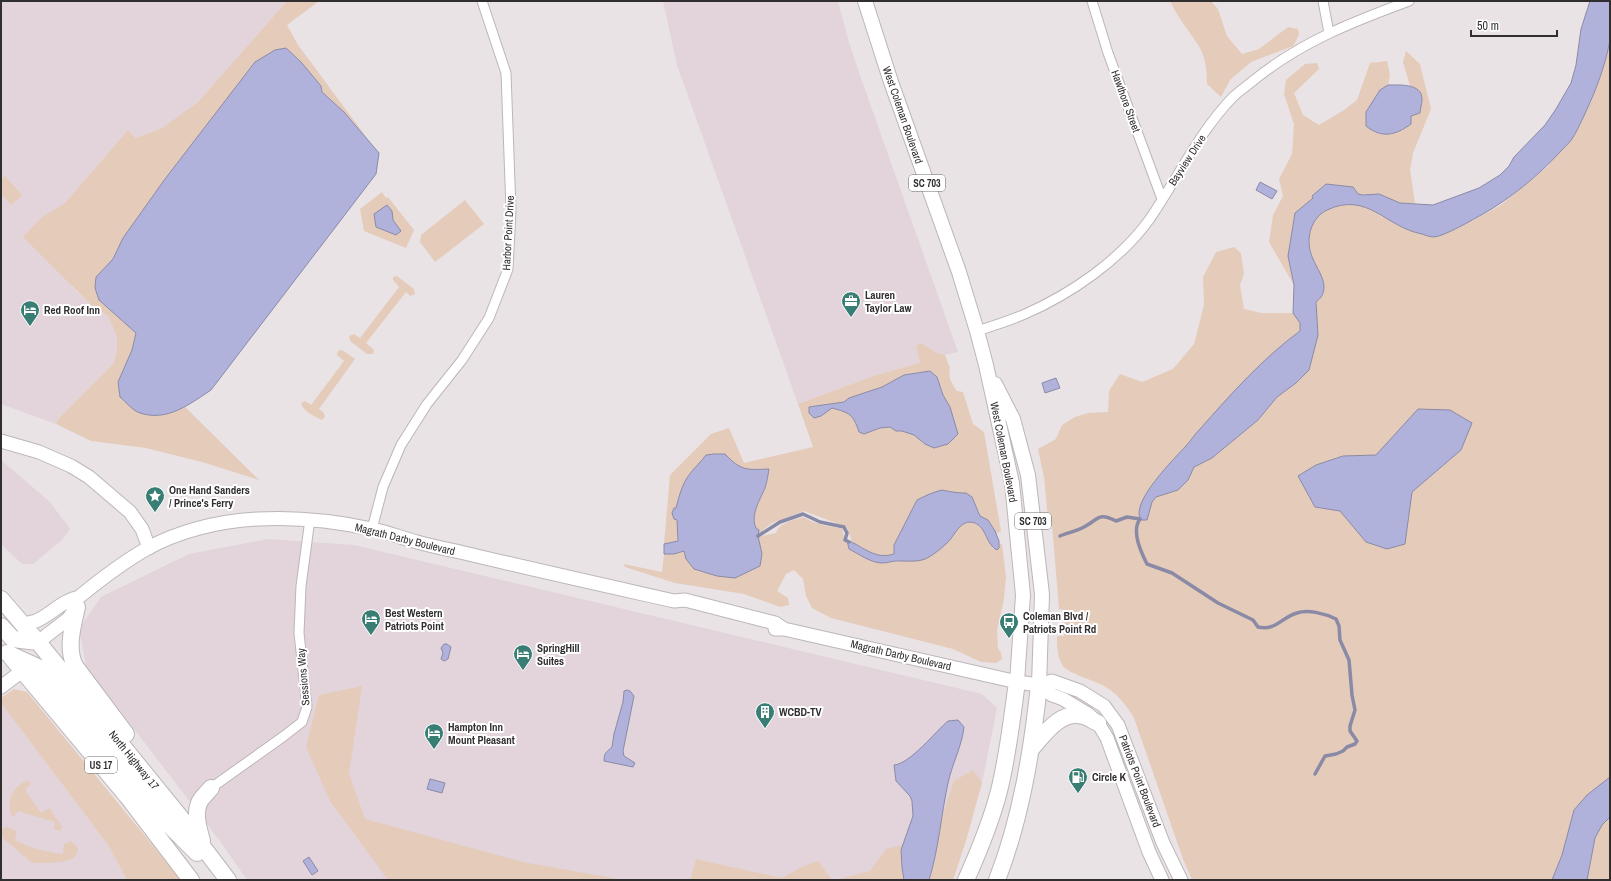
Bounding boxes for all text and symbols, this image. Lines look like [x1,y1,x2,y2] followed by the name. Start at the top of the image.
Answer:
[1471,12,1557,38] scale bar
[1477,18,1499,34] text: 50 m
[880,64,926,166] street label: West Coleman Boulevard
[1108,68,1144,134] street label: Hawthore Street
[1165,132,1209,188] street label: Bayview Drive
[909,175,945,191] road number: SC 703
[499,195,517,271] street label: Harbor Point Drive
[865,288,911,315] place label: Lauren Taylor Law
[840,290,862,318] office icon: Lauren Taylor Law
[19,299,41,327] hotel icon: Red Roof Inn
[44,303,100,317] place label: Red Roof Inn
[987,401,1021,503] street label: West Coleman Boulevard
[169,483,250,510] place label: One Hand Sanders / Prince's Ferry
[144,485,166,513] place icon: One Hand Sanders / Prince's Ferry
[1015,513,1051,529] road number: SC 703
[353,520,457,558] street label: Magrath Darby Boulevard
[385,606,444,633] place label: Best Western Patriots Point
[360,608,382,636] hotel icon: Best Western Patriots Point
[1023,609,1096,636] place label: Coleman Blvd / Patriots Point Rd
[998,611,1020,639] bus stop icon: Coleman Blvd / Patriots Point Rd
[849,637,953,673] street label: Magrath Darby Boulevard
[537,641,580,668] place label: SpringHill Suites
[512,643,534,671] hotel icon: SpringHill Suites
[293,647,312,706] street label: Sessions Way
[754,701,776,729] building icon: WCBD-TV
[779,705,823,719] place label: WCBD-TV
[448,720,515,747] place label: Hampton Inn Mount Pleasant
[423,722,445,750] hotel icon: Hampton Inn Mount Pleasant
[106,728,162,792] street label: North Highway 17
[1116,733,1164,829] street label: Patriots Point Boulevard
[85,757,117,773] road number: US 17
[1067,766,1089,794] fuel station icon: Circle K
[1092,770,1127,784] place label: Circle K

